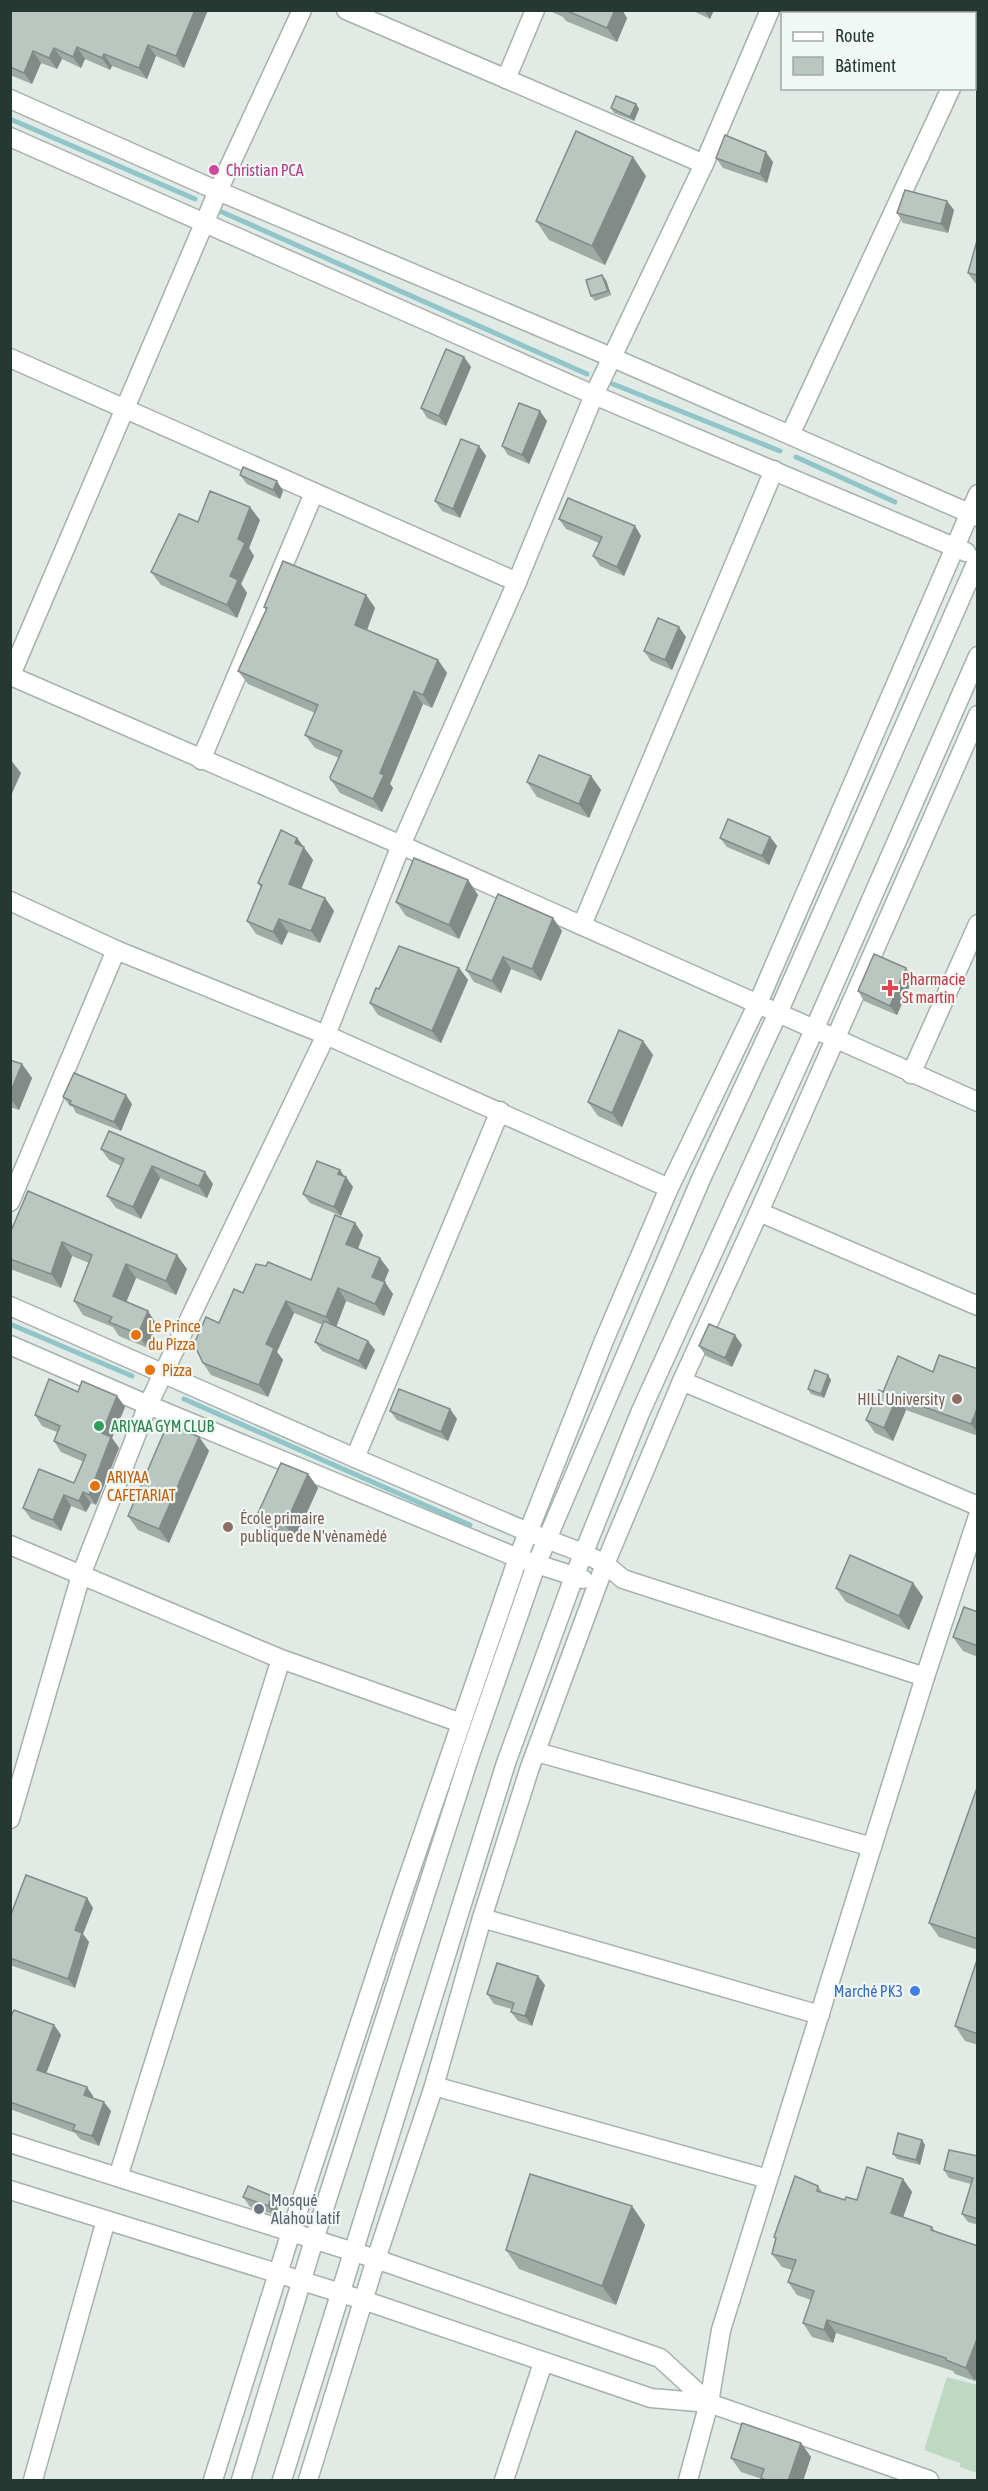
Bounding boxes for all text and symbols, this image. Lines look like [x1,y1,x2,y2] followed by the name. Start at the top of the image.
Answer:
[781,12,976,90] legend
[835,25,874,46] text: Route
[835,55,896,76] text: Bâtiment
[226,161,304,179] place label: Christian PCA
[207,163,221,177] marker: Christian PCA
[902,970,966,1006] place label: Pharmacie St martin
[883,981,897,995] marker: Pharmacie St martin
[148,1317,201,1353] place label: Le Prince du Pizza
[129,1328,143,1342] marker: Le Prince du Pizza
[162,1361,192,1379] place label: Pizza
[143,1363,157,1377] marker: Pizza
[857,1390,945,1409] place label: HILL University
[950,1392,964,1406] marker: HILL University
[111,1417,214,1435] place label: ARIYAA GYM CLUB
[92,1419,106,1433] marker: ARIYAA GYM CLUB
[107,1468,176,1504] place label: ARIYAA CAFETARIAT
[88,1479,102,1493] marker: ARIYAA CAFETARIAT
[240,1509,387,1546] place label: École primaire publique de N'vènamèdé
[221,1520,235,1534] marker: École primaire publique de N'vènamèdé
[834,1982,903,2000] place label: Marché PK3
[908,1984,922,1998] marker: Marché PK3
[271,2191,341,2227] place label: Mosqué Alahou latif
[252,2202,266,2216] marker: Mosqué Alahou latif

